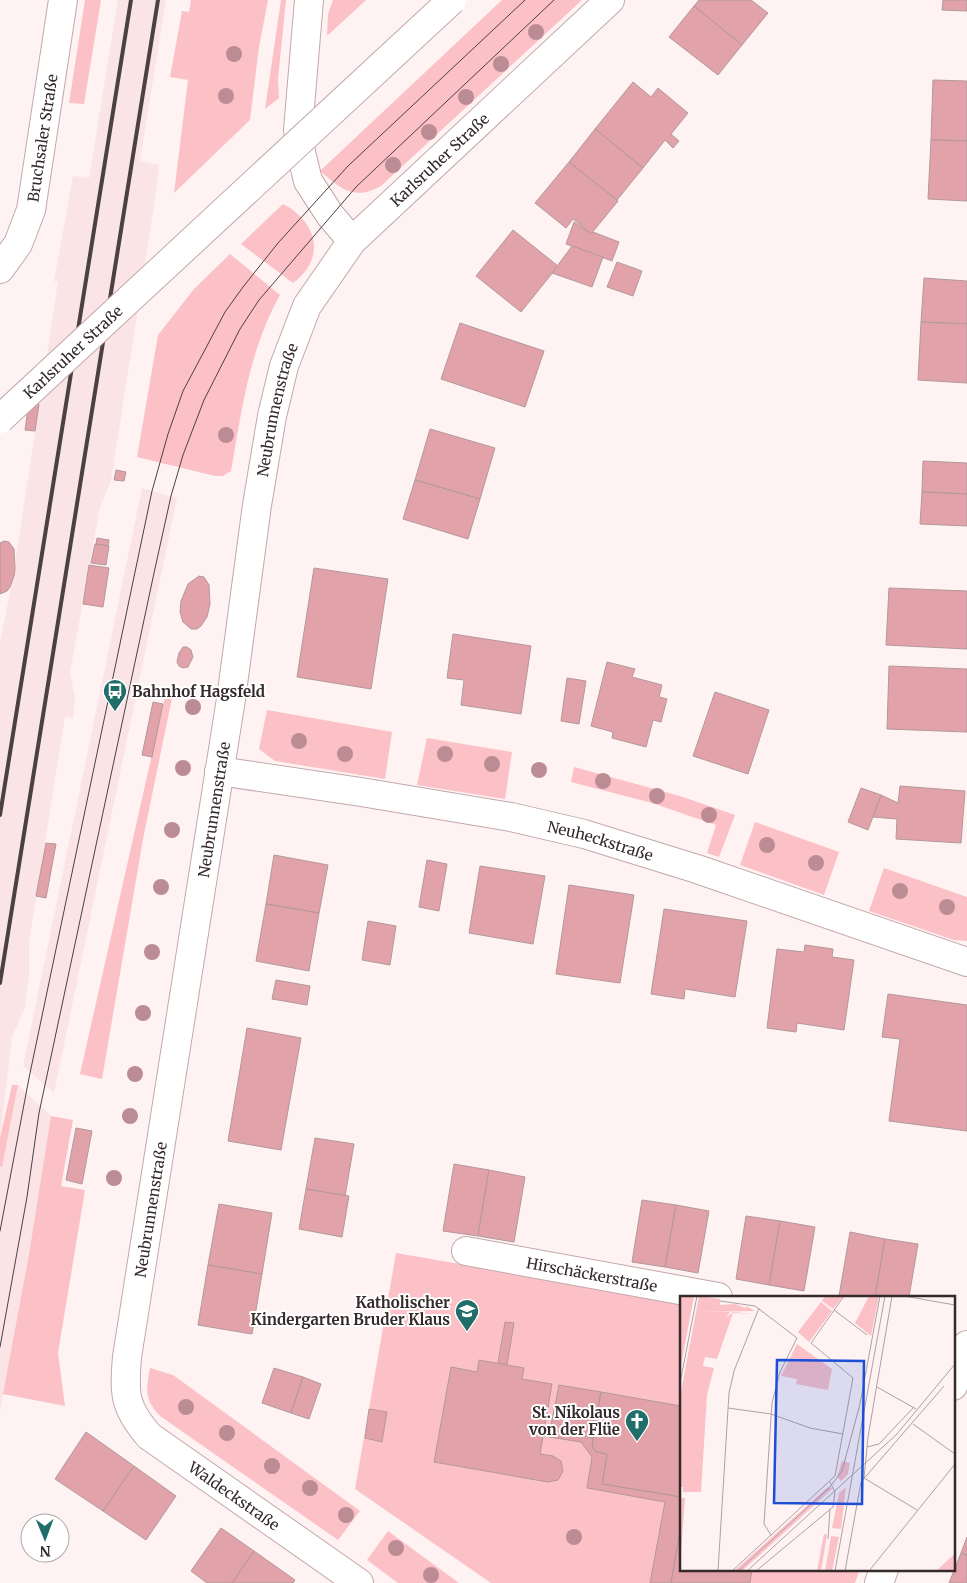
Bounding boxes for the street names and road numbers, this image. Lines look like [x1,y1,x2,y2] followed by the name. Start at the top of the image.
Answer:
[23,73,61,203] street label: Bruchsaler Straße
[386,109,493,210] street label: Karlsruher Straße
[19,301,126,402] street label: Karlsruher Straße
[252,340,302,478] street label: Neubrunnenstraße
[193,740,234,879] street label: Neubrunnenstraße
[546,816,656,864] street label: Neuheckstraße
[130,1140,170,1279] street label: Neubrunnenstraße
[525,1253,659,1295] street label: Hirschäckerstraße
[184,1457,283,1535] street label: Waldeckstraße

